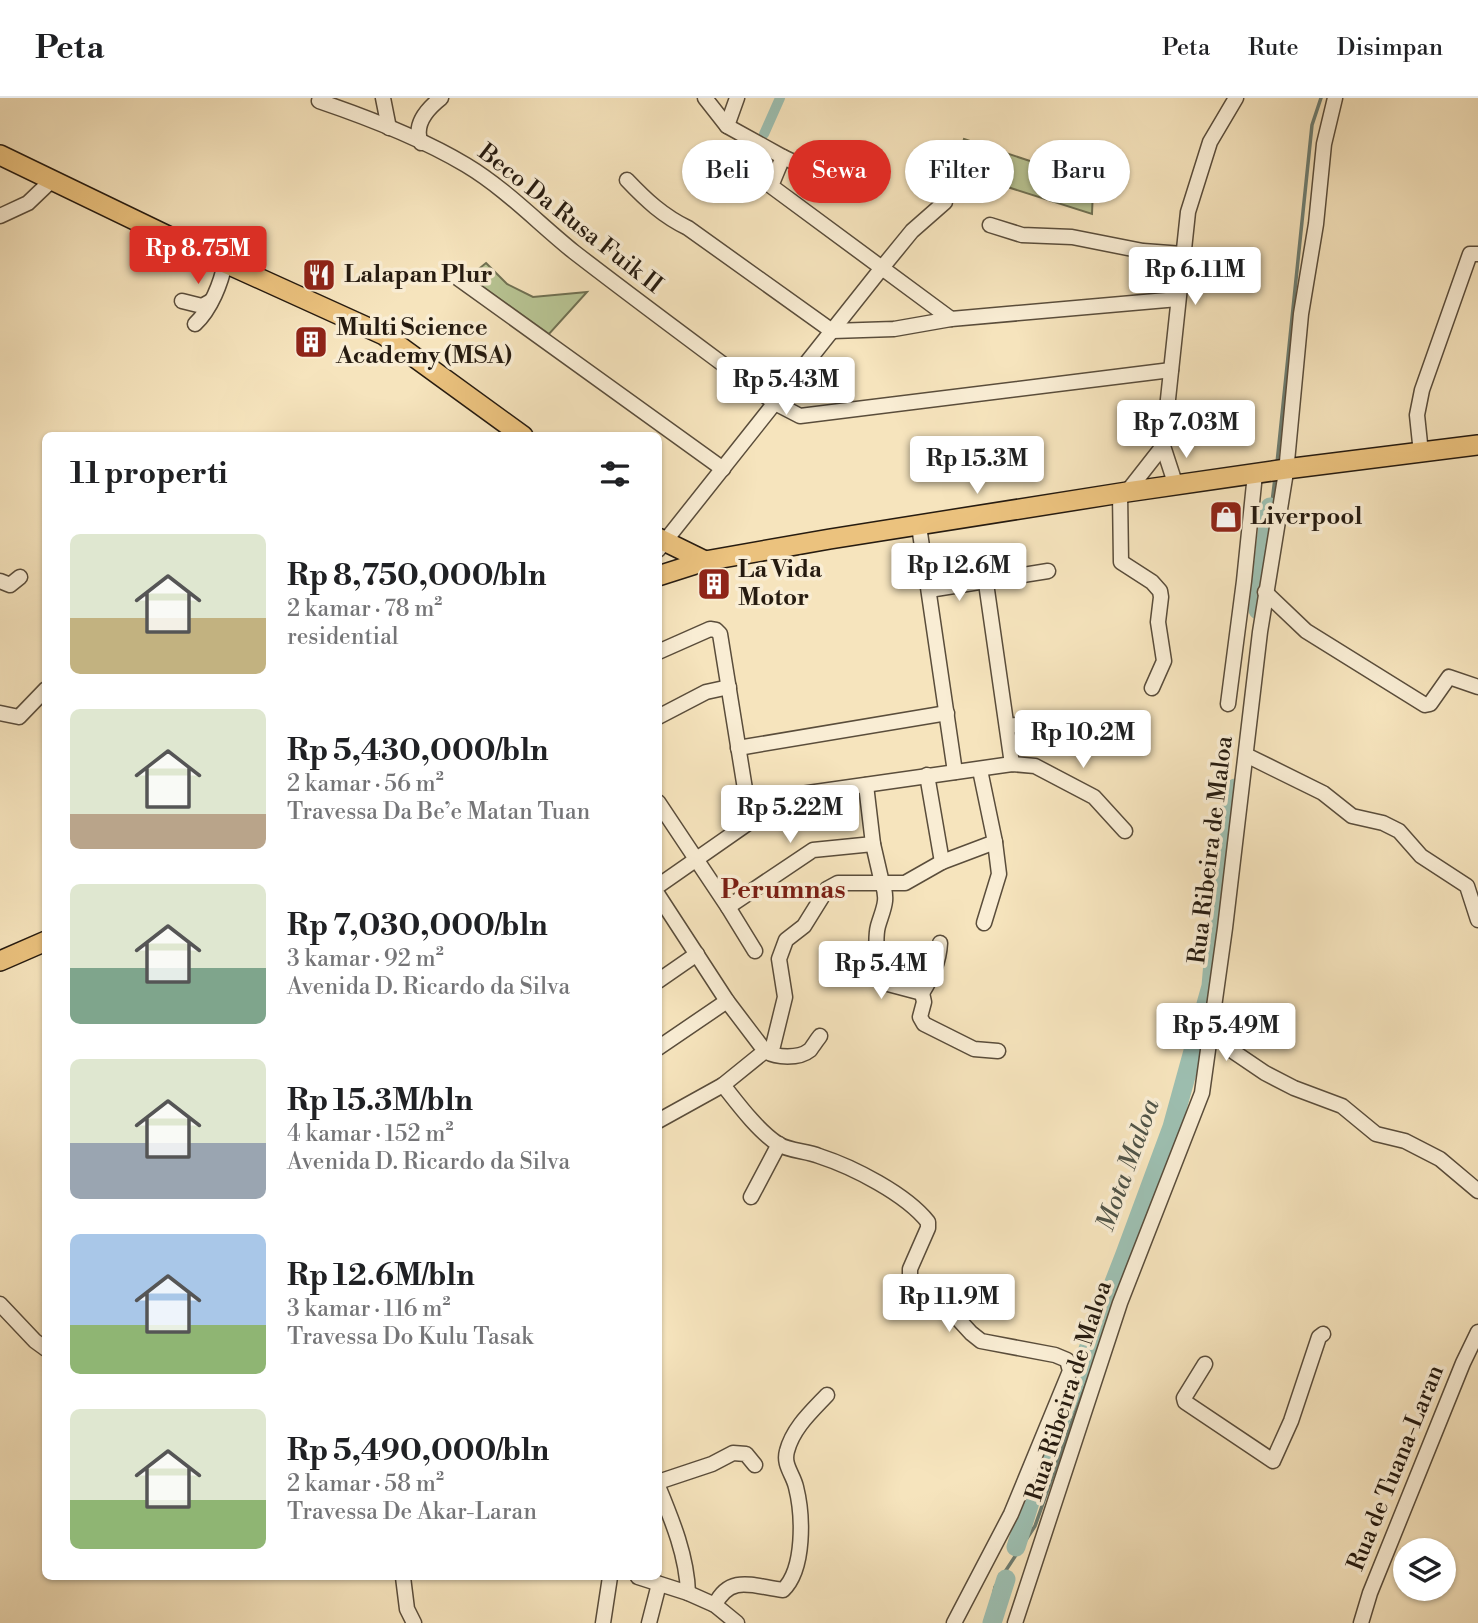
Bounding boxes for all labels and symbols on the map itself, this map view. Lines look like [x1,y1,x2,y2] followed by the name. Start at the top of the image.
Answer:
[471,137,668,300] street label: Beco Da Rusa Fuik II
[126,226,270,286] pin: Rp 8.75M
[1123,248,1267,307] pin: Rp 6.11M
[300,256,338,294] restaurant icon: Lalapan Plur
[344,260,493,290] place label: Lalapan Plur
[335,313,512,371] place label: Multi Science Academy (MSA)
[292,323,330,361] building icon: Multi Science Academy (MSA)
[714,358,858,417] pin: Rp 5.43M
[1114,400,1258,460] pin: Rp 7.03M
[905,436,1049,496] pin: Rp 15.3M
[1207,498,1245,536] shop icon: Liverpool
[1250,502,1362,532] place label: Liverpool
[887,544,1031,603] pin: Rp 12.6M
[738,555,823,613] place label: La Vida Motor
[695,565,733,603] building icon: La Vida Motor
[1011,710,1155,770] pin: Rp 10.2M
[1182,733,1240,966] street label: Rua Ribeira de Maloa
[718,786,862,845] pin: Rp 5.22M
[720,874,846,906] district label: Perumnas
[816,942,946,1001] pin: Rp 5.4M
[1154,1004,1298,1063] pin: Rp 5.49M
[1089,1094,1167,1235] water label: Mota Maloa
[877,1274,1021,1334] pin: Rp 11.9M
[1019,1276,1119,1505] street label: Rua Ribeira de Maloa
[1341,1361,1451,1575] street label: Rua de Tuana-Laran

